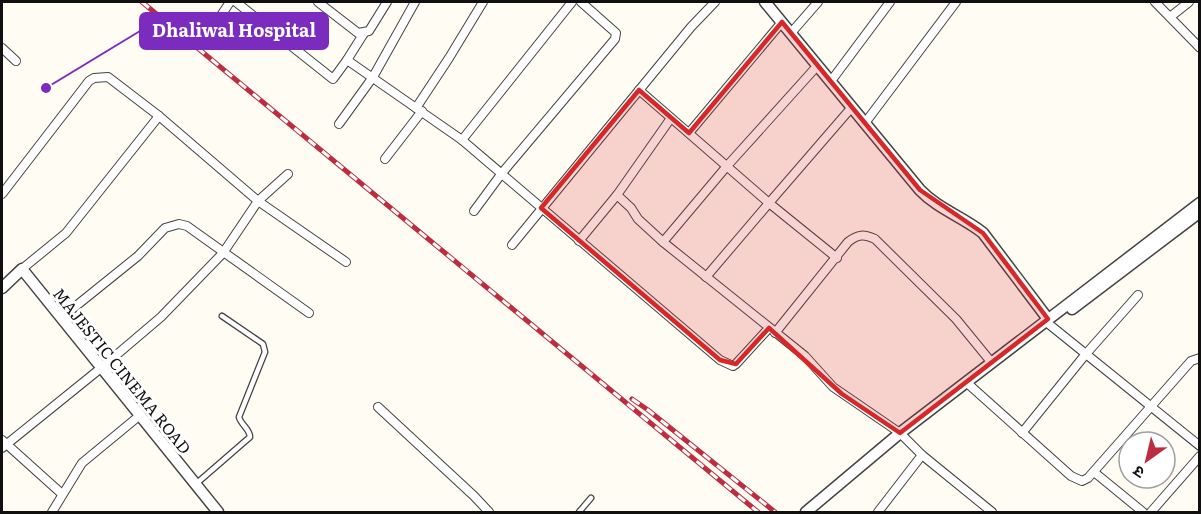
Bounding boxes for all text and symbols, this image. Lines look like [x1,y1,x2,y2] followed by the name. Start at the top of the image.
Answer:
[140,13,328,49] callout: Dhaliwal Hospital
[152,16,316,43] text: Dhaliwal Hospital
[48,282,197,459] street label: MAJESTIC CINEMA ROAD
[1117,430,1177,490] north arrow
[1127,460,1149,486] text: उ

